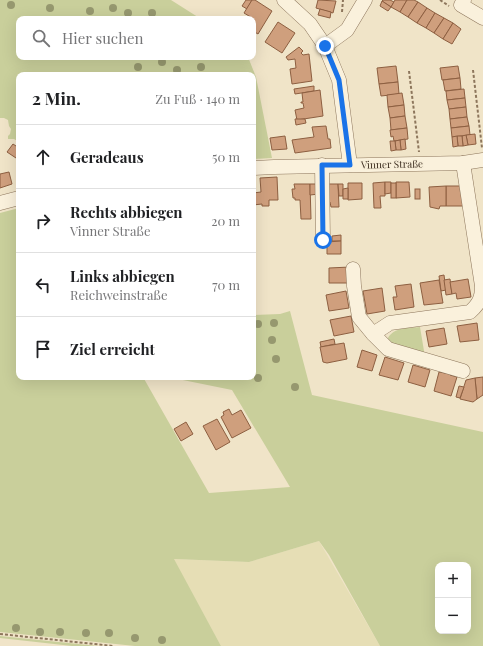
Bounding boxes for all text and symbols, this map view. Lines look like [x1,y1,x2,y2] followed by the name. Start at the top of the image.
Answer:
[16,16,256,60] search box
[30,27,52,49] icon: search
[62,28,144,48] text: Hier suchen
[316,37,334,55] route end
[32,87,81,109] text: 2 Min.
[155,90,240,107] text: Zu Fuß · 140 m
[32,146,54,168] icon: ahead
[70,147,144,167] text: Geradeaus
[212,148,240,165] text: 50 m
[360,156,423,172] street label: Vinner Straße
[70,202,183,222] text: Rechts abbiegen
[32,210,54,232] icon: right
[211,212,240,229] text: 20 m
[70,222,151,239] text: Vinner Straße
[314,231,332,249] route start
[70,266,175,286] text: Links abbiegen
[32,274,54,296] icon: left
[212,276,240,293] text: 70 m
[70,286,168,303] text: Reichweinstraße
[32,338,54,360] icon: arrive
[70,339,155,359] text: Ziel erreicht
[435,562,471,634] map controls
[435,562,471,598] button: +
[435,598,471,634] button: −

